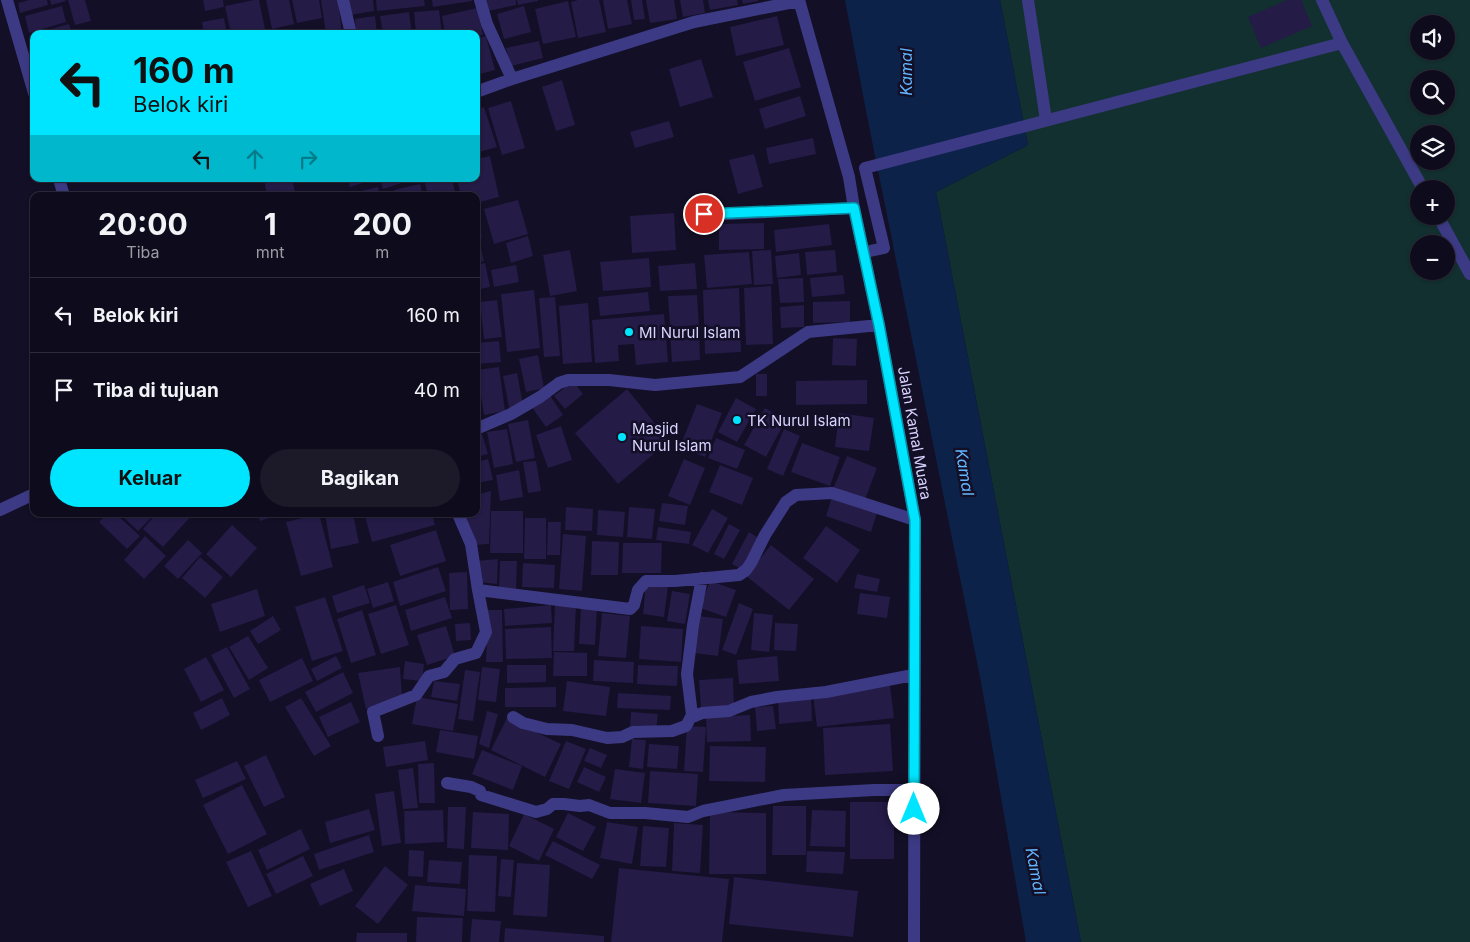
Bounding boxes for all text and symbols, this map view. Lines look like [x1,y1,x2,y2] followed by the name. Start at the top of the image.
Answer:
[1410,15,1455,280] map controls
[1410,15,1455,60] button: sound
[896,48,916,96] water label: Kamal
[133,49,235,91] text: 160 m
[50,50,115,115] icon: left
[1410,70,1455,115] button: search
[133,91,228,117] text: Belok kiri
[1410,125,1455,170] button: layers
[188,145,216,173] icon: left
[241,145,269,173] icon: ahead
[294,145,322,173] icon: right
[1410,180,1455,225] button: +
[683,193,725,235] pin
[690,200,718,228] icon: arrive
[98,206,188,242] text: 20:00
[264,206,277,242] text: 1
[353,206,412,242] text: 200
[1410,235,1455,280] button: −
[126,242,159,262] text: Tiba
[256,242,284,262] text: mnt
[375,242,389,262] text: m
[50,301,78,329] icon: left
[93,304,178,327] text: Belok kiri
[407,304,460,327] text: 160 m
[639,323,740,342] place label: MI Nurul Islam
[623,326,635,338] marker: MI Nurul Islam
[894,365,936,501] street label: Jalan Kamal Muara
[50,376,78,404] icon: arrive
[93,379,219,402] text: Tiba di tujuan
[414,379,460,402] text: 40 m
[747,411,851,430] place label: TK Nurul Islam
[731,414,743,426] marker: TK Nurul Islam
[632,419,712,455] place label: Masjid Nurul Islam
[616,431,628,443] marker: Masjid Nurul Islam
[951,447,979,497] water label: Kamal
[50,449,250,507] button: Keluar
[260,449,460,507] button: Bagikan
[887,782,939,834] position arrow
[1022,846,1050,896] water label: Kamal

